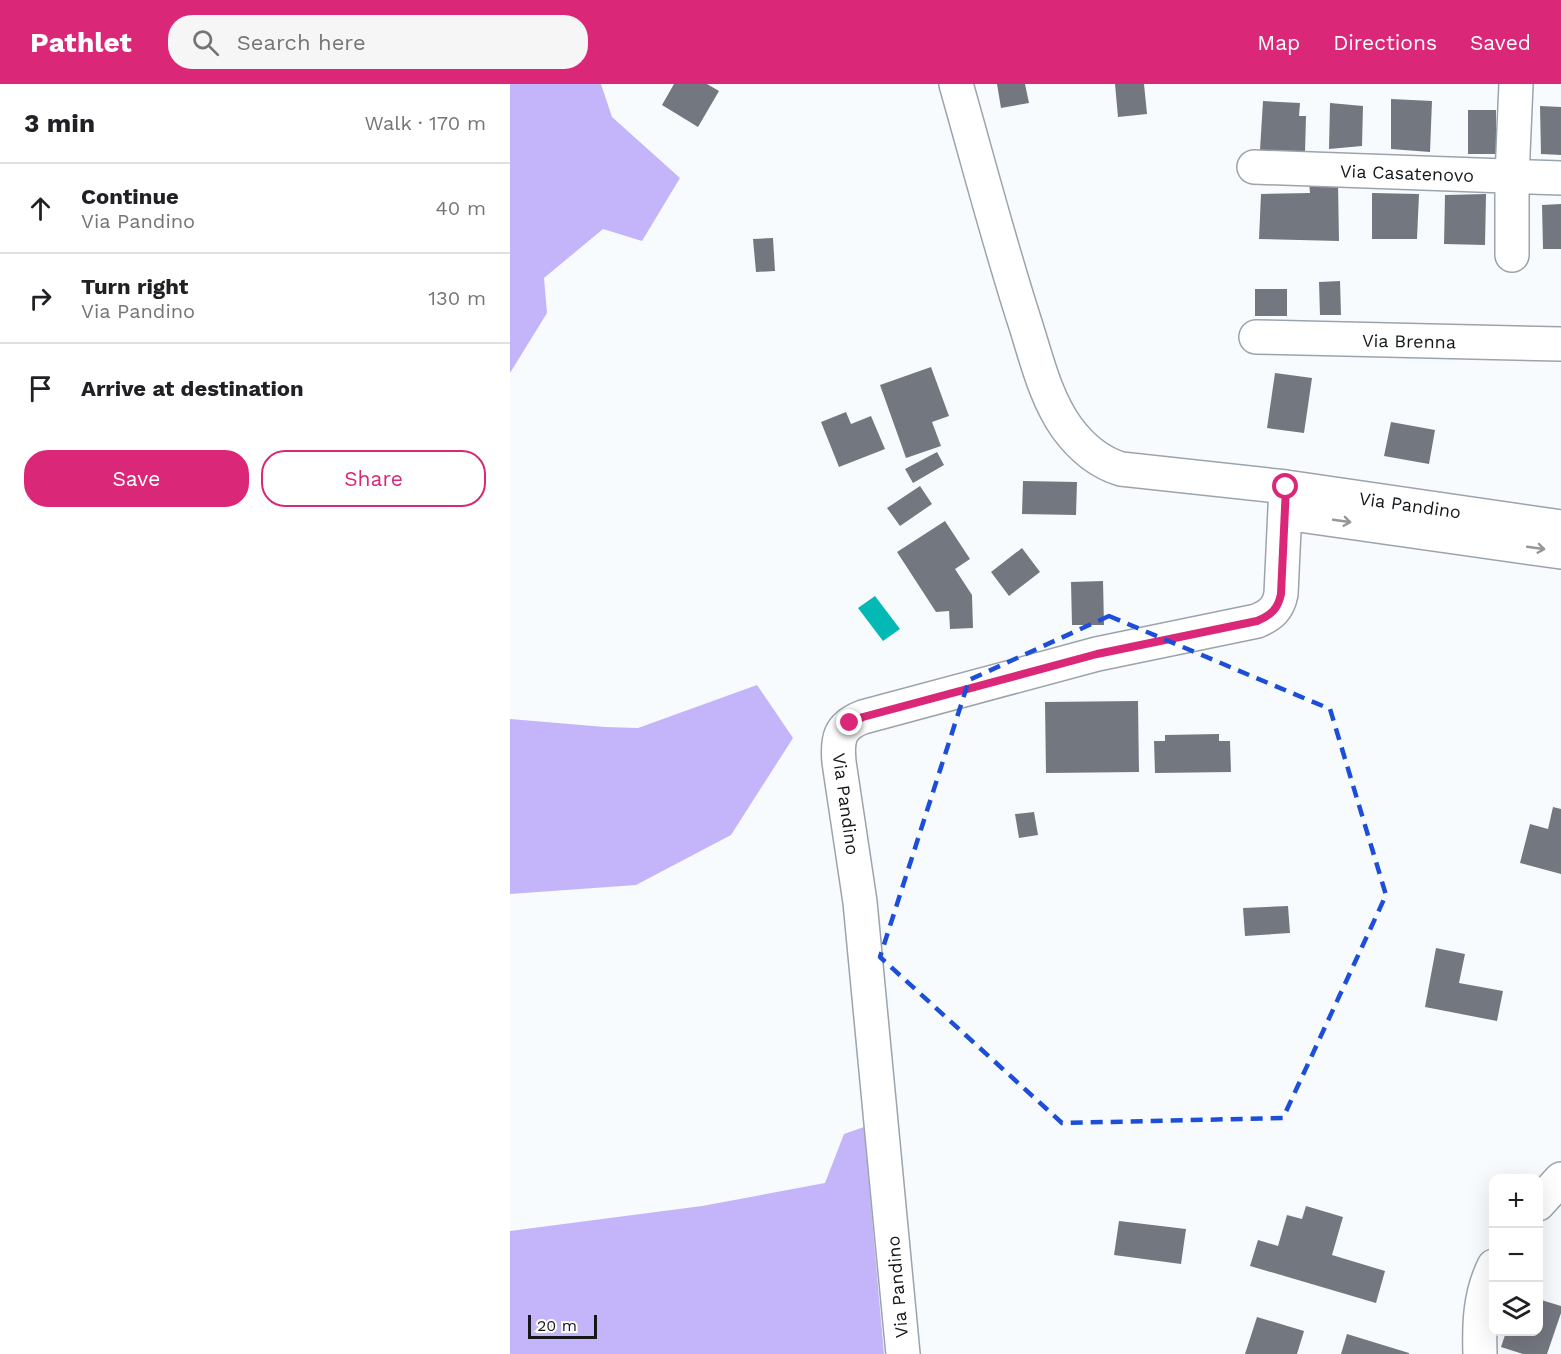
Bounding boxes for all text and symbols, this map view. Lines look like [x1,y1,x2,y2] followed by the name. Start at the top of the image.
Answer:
[168,15,588,69] search box
[30,26,132,59] text: Pathlet
[189,26,222,59] icon: search
[237,30,366,55] text: Search here
[1257,30,1300,55] text: Map
[1333,30,1437,55] text: Directions
[1470,30,1531,55] text: Saved
[24,108,95,138] text: 3 min
[365,111,486,135] text: Walk · 170 m
[1340,160,1474,186] street label: Via Casatenovo
[81,184,179,209] text: Continue
[24,192,57,225] icon: ahead
[435,196,486,220] text: 40 m
[81,209,195,233] text: Via Pandino
[81,274,188,299] text: Turn right
[24,282,57,315] icon: right
[428,286,486,310] text: 130 m
[81,299,195,323] text: Via Pandino
[1362,330,1456,352] street label: Via Brenna
[24,372,57,405] icon: arrive
[81,376,304,401] text: Arrive at destination
[24,450,249,507] button: Save
[261,450,486,507] button: Share
[1272,473,1298,499] route start
[1358,487,1462,523] street label: Via Pandino
[1332,516,1352,527] one-way arrow
[1525,543,1545,554] one-way arrow
[836,709,862,735] route end
[828,752,864,856] street label: Via Pandino
[1489,1174,1543,1336] map controls
[1489,1174,1543,1228] button: +
[1489,1228,1543,1282] button: −
[882,1235,912,1339] street label: Via Pandino
[1489,1282,1543,1336] button: layers
[528,1312,597,1340] scale bar
[537,1316,577,1335] text: 20 m

